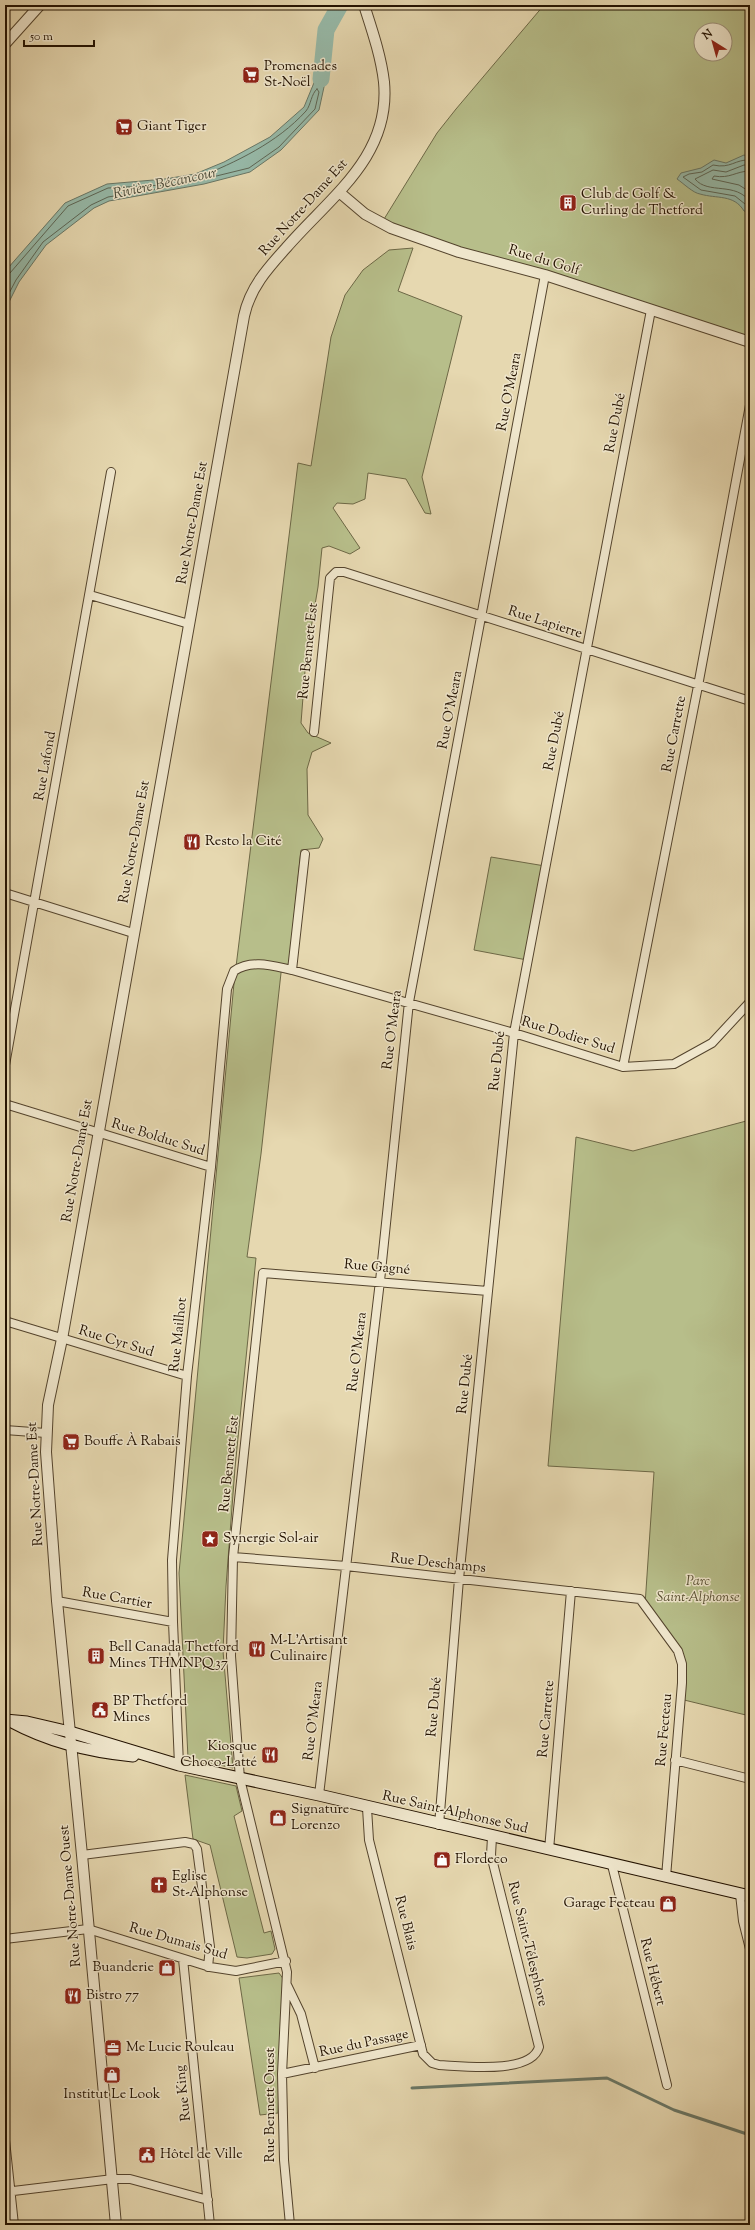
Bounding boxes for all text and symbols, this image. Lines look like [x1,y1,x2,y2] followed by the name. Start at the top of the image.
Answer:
[24,22,94,48] scale bar
[693,22,733,62] north arrow
[698,26,716,44] text: N
[29,28,53,46] text: 50 m
[264,57,337,93] place label: Promenades St-Noël
[241,65,261,85] supermarket icon: Promenades St-Noël
[114,117,134,137] supermarket icon: Giant Tiger
[137,117,207,137] place label: Giant Tiger
[255,155,353,261] street label: Rue Notre-Dame Est
[111,163,220,205] water label: Rivière Bécancour
[581,185,703,221] place label: Club de Golf & Curling de Thetford
[558,193,578,213] building icon: Club de Golf & Curling de Thetford
[506,241,583,282] street label: Rue du Golf
[493,350,528,433] street label: Rue O'Meara
[600,391,632,455] street label: Rue Dubé
[172,460,214,586] street label: Rue Notre-Dame Est
[294,602,324,700] street label: Rue Bennett Est
[505,602,585,644] street label: Rue Lapierre
[434,668,469,751] street label: Rue O'Meara
[658,694,692,774] street label: Rue Carrette
[539,709,571,773] street label: Rue Dubé
[30,730,62,802] street label: Rue Lafond
[114,779,156,905] street label: Rue Notre-Dame Est
[182,832,202,852] restaurant icon: Resto la Cité
[205,832,282,852] place label: Resto la Cité
[378,989,408,1071] street label: Rue O'Meara
[519,1012,617,1060] street label: Rue Dodier Sud
[485,1030,511,1092] street label: Rue Dubé
[57,1098,99,1224] street label: Rue Notre-Dame Est
[109,1114,207,1162] street label: Rue Bolduc Sud
[343,1255,411,1281] street label: Rue Gagné
[165,1297,193,1373] street label: Rue Mailhot
[343,1311,373,1393] street label: Rue O'Meara
[76,1321,156,1363] street label: Rue Cyr Sud
[453,1353,479,1415] street label: Rue Dubé
[215,1415,245,1513] street label: Rue Bennett Est
[23,1421,49,1547] street label: Rue Notre-Dame Est
[61,1432,81,1452] supermarket icon: Bouffe À Rabais
[84,1432,181,1452] place label: Bouffe À Rabais
[200,1529,220,1549] place icon: Synergie Sol-air
[223,1529,319,1549] place label: Synergie Sol-air
[389,1549,487,1579] street label: Rue Deschamps
[656,1572,740,1608] park label: Parc Saint-Alphonse
[81,1583,154,1615] street label: Rue Cartier
[270,1631,348,1667] place label: M-L'Artisant Culinaire
[109,1638,239,1674] place label: Bell Canada Thetford Mines THMNPQ37
[247,1639,267,1659] restaurant icon: M-L'Artisant Culinaire
[86,1646,106,1666] building icon: Bell Canada Thetford Mines THMNPQ37
[422,1676,448,1738] street label: Rue Dubé
[534,1679,560,1759] street label: Rue Carrette
[299,1680,329,1762] street label: Rue O'Meara
[113,1692,187,1728] place label: BP Thetford Mines
[652,1693,678,1767] street label: Rue Fecteau
[90,1700,110,1720] public building icon: BP Thetford Mines
[180,1737,257,1773] place label: Kiosque Choco-Latté
[260,1745,280,1765] restaurant icon: Kiosque Choco-Latté
[380,1786,530,1840] street label: Rue Saint-Alphonse Sud
[291,1800,349,1836] place label: Signature Lorenzo
[268,1808,288,1828] shop icon: Signature Lorenzo
[55,1824,87,1968] street label: Rue Notre-Dame Ouest
[432,1850,452,1870] shop icon: Flordeco
[455,1850,508,1870] place label: Flordeco
[172,1867,248,1903] place label: Eglise St-Alphonse
[149,1875,169,1895] church icon: Eglise St-Alphonse
[502,1879,552,2009] street label: Rue Saint-Télesphore
[389,1894,421,1952] street label: Rue Blais
[564,1894,655,1914] place label: Garage Fecteau
[658,1894,678,1914] shop icon: Garage Fecteau
[127,1918,229,1966] street label: Rue Dumais Sud
[634,1936,670,2008] street label: Rue Hébert
[93,1958,154,1978] place label: Buanderie
[157,1958,177,1978] shop icon: Buanderie
[63,1986,83,2006] restaurant icon: Bistro 77
[86,1986,139,2006] place label: Bistro 77
[318,2025,410,2063] street label: Rue du Passage
[103,2038,123,2058] office icon: Me Lucie Rouleau
[126,2038,234,2058] place label: Me Lucie Rouleau
[261,2047,281,2162] street label: Rue Bennett Ouest
[171,2064,197,2122] street label: Rue King
[102,2065,122,2085] shop icon: Institut Le Look
[64,2085,161,2105] place label: Institut Le Look
[137,2145,157,2165] public building icon: Hôtel de Ville
[160,2145,243,2165] place label: Hôtel de Ville

